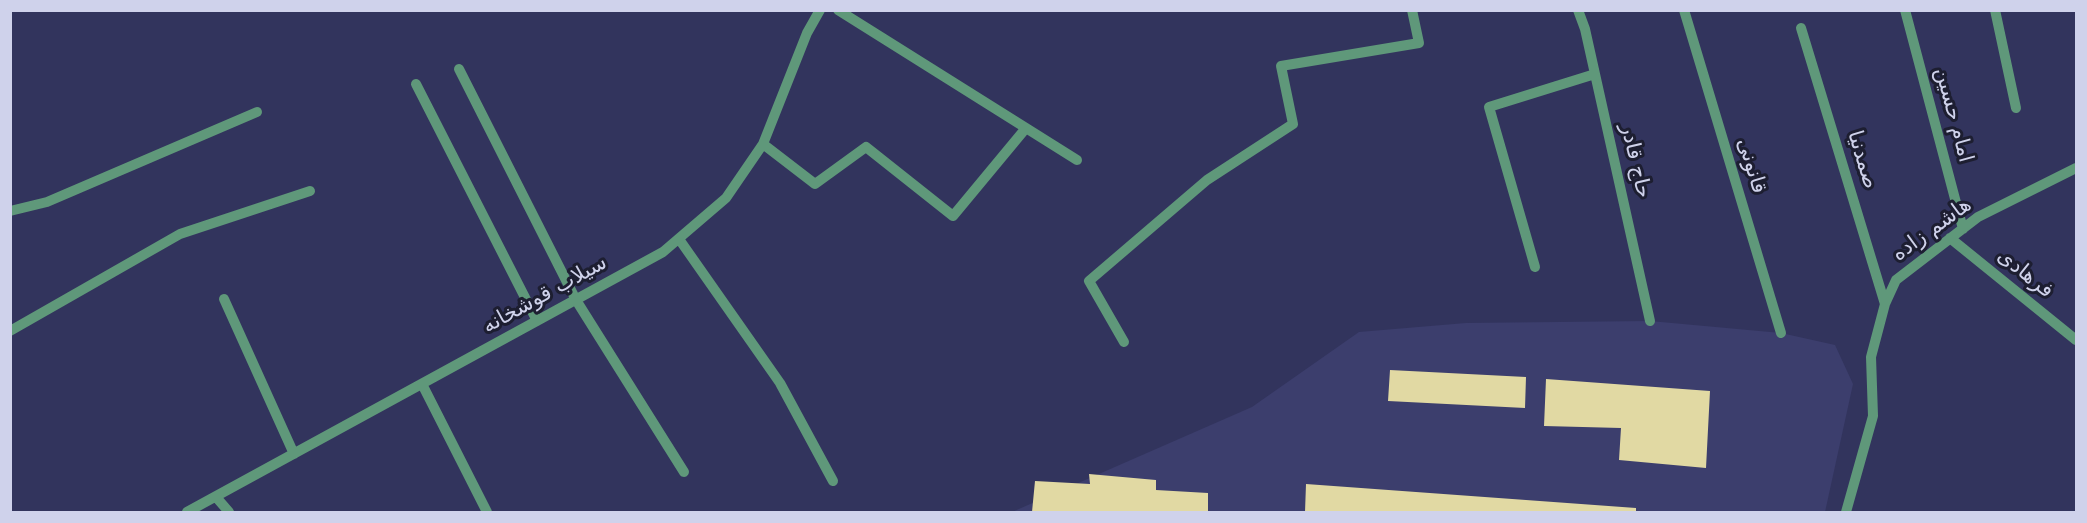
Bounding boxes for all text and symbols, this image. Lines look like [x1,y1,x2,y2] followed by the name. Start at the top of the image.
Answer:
[1928,65,1978,165] street label: امام حسین
[1614,121,1656,201] street label: حاج قادر
[1841,128,1883,192] street label: صمدنیا
[1731,135,1771,197] street label: قانونی
[1887,193,1977,267] street label: هاشم زاده
[1992,244,2058,304] street label: فرهادی
[478,250,612,340] street label: سیلاب قوشخانه

